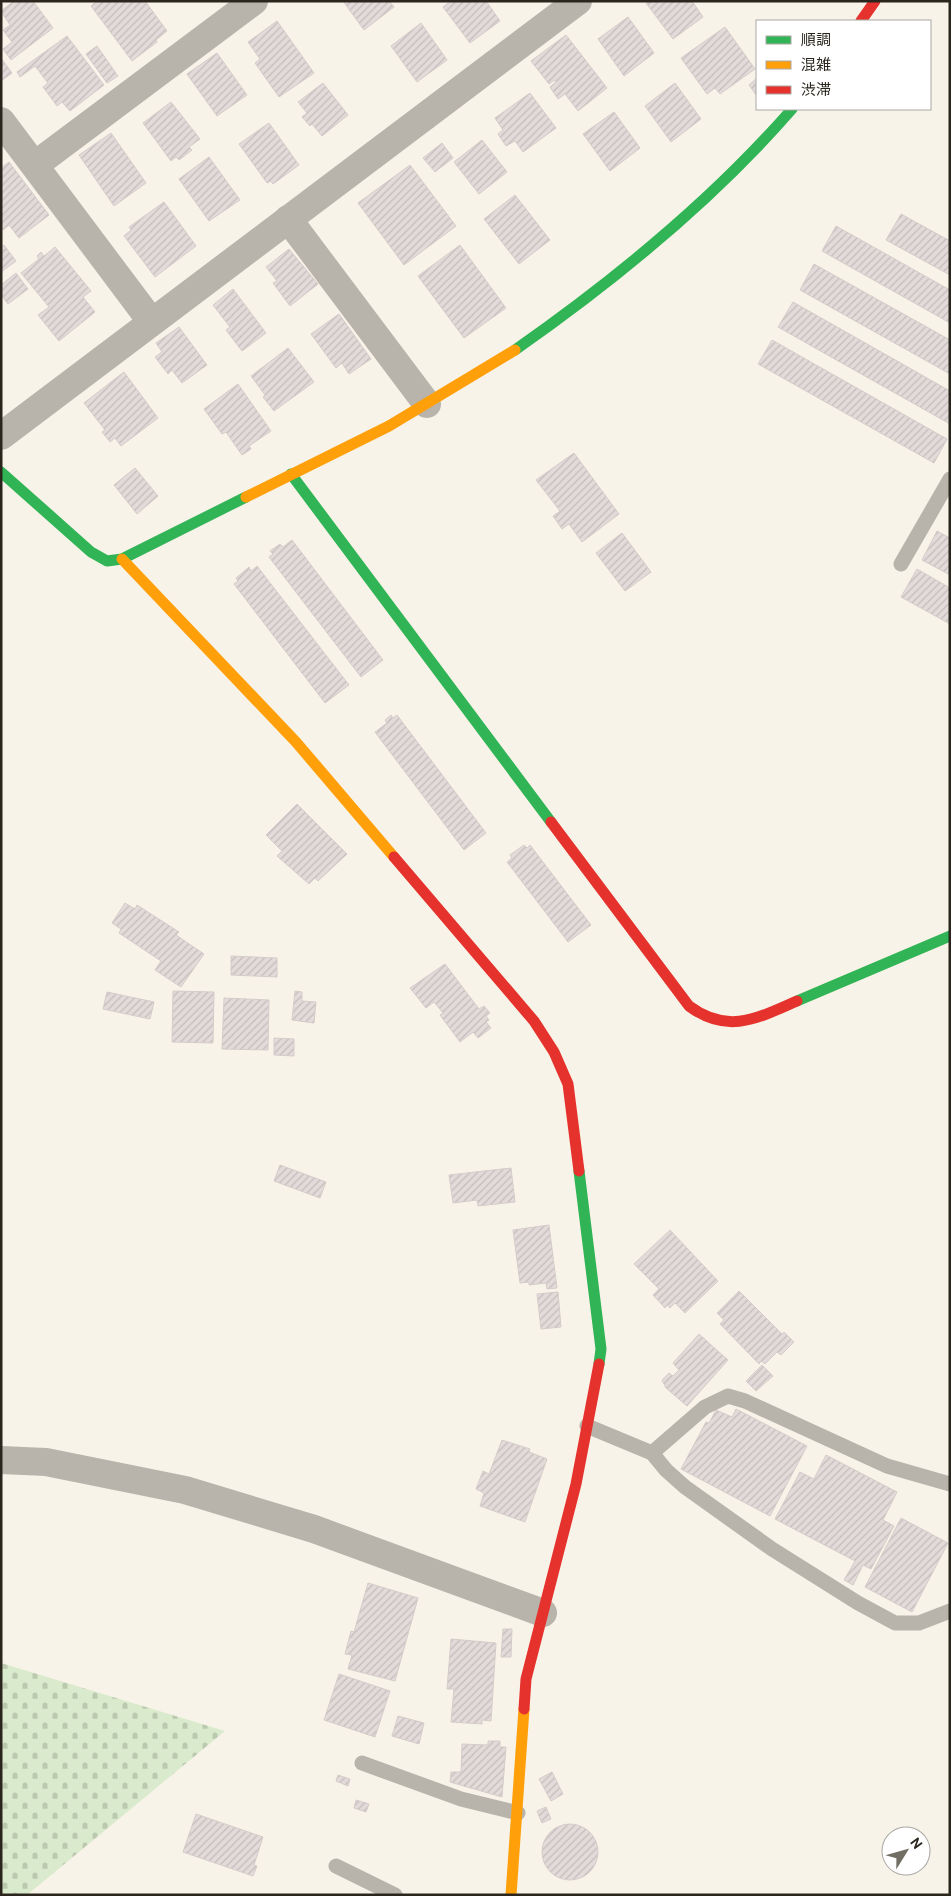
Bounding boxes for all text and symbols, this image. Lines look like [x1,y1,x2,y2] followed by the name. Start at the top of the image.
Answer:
[756,20,931,110] legend
[801,31,831,49] text: 順調
[801,56,831,74] text: 混雑
[801,81,831,99] text: 渋滞
[881,1826,931,1876] north arrow
[906,1834,927,1853] text: N

